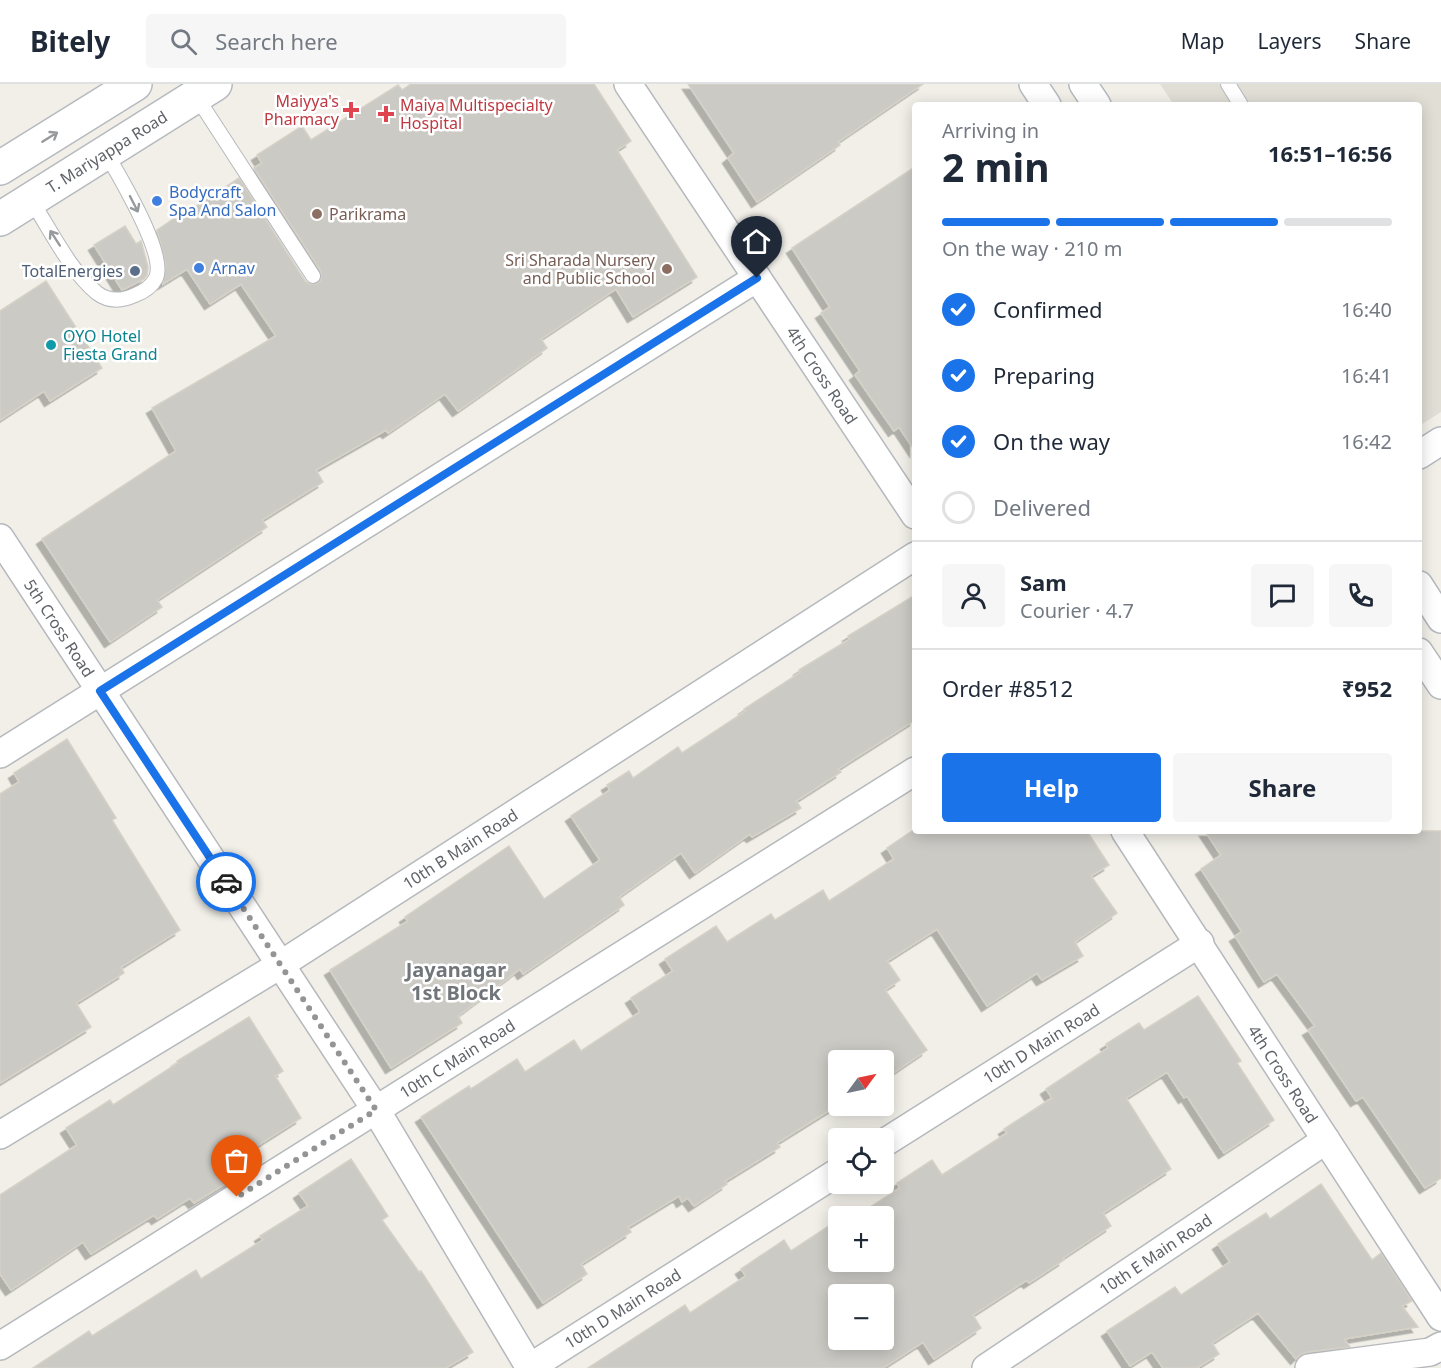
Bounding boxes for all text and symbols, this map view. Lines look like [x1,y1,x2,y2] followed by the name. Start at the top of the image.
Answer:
[146,14,566,68] search box
[30,22,110,60] text: Bitely
[167,25,200,58] icon: search
[215,26,338,56] text: Search here
[1181,27,1225,55] text: Map
[1258,27,1322,55] text: Layers
[1355,27,1411,55] text: Share
[264,90,340,130] place label: Maiyya's Pharmacy
[400,94,554,134] place label: Maiya Multispecialty Hospital
[344,103,358,117] marker: Maiyya's Pharmacy
[377,105,395,123] marker: Maiya Multispecialty Hospital
[42,106,171,198] street label: T. Mariyappa Road
[942,117,1039,144] text: Arriving in
[41,131,58,144] one-way arrow
[1268,138,1392,168] text: 16:51–16:56
[942,140,1049,193] text: 2 min
[169,181,276,221] place label: Bodycraft Spa And Salon
[150,194,164,208] marker: Bodycraft Spa And Salon
[128,195,140,213] one-way arrow
[329,203,406,225] place label: Parikrama
[310,207,324,221] marker: Parikrama
[731,216,782,278] pin
[740,225,773,258] icon: home
[49,230,62,247] one-way arrow
[942,235,1122,262] text: On the way · 210 m
[505,249,656,289] place label: Sri Sharada Nursery and Public School
[211,257,256,279] place label: Arnav
[22,260,123,282] place label: TotalEnergies
[192,261,206,275] marker: Arnav
[660,262,674,276] marker: Sri Sharada Nursery and Public School
[128,264,142,278] marker: TotalEnergies
[942,293,975,326] icon: check
[993,294,1103,324] text: Confirmed
[1341,296,1392,323] text: 16:40
[781,322,862,428] street label: 4th Cross Road
[63,325,158,365] place label: OYO Hotel Fiesta Grand
[44,338,58,352] marker: OYO Hotel Fiesta Grand
[942,359,975,392] icon: check
[993,360,1095,390] text: Preparing
[1341,362,1392,389] text: 16:41
[942,425,975,458] icon: check
[993,426,1110,456] text: On the way
[1341,428,1392,455] text: 16:42
[993,492,1091,522] text: Delivered
[942,564,1005,627] button: person
[1251,564,1314,627] button: chat
[1329,564,1392,627] button: phone
[1020,567,1067,597] text: Sam
[19,575,100,682] street label: 5th Cross Road
[1020,597,1134,624] text: Courier · 4.7
[942,673,1073,703] text: Order #8512
[1342,673,1392,703] text: ₹952
[942,753,1161,822] button: Help
[1173,753,1392,822] button: Share
[398,804,522,894] street label: 10th B Main Road
[196,852,256,912] courier
[210,866,243,899] icon: car
[404,956,506,1006] district label: Jayanagar 1st Block
[979,998,1104,1089] street label: 10th D Main Road
[395,1014,519,1103] street label: 10th C Main Road
[1243,1021,1323,1128] street label: 4th Cross Road
[828,1050,894,1116] north arrow
[828,1050,894,1350] map controls
[828,1128,894,1194] button: locate
[211,1135,262,1197] pin
[220,1144,253,1177] icon: bag
[828,1206,894,1272] button: +
[1095,1209,1216,1300] street label: 10th E Main Road
[560,1263,685,1354] street label: 10th D Main Road
[828,1284,894,1350] button: −

